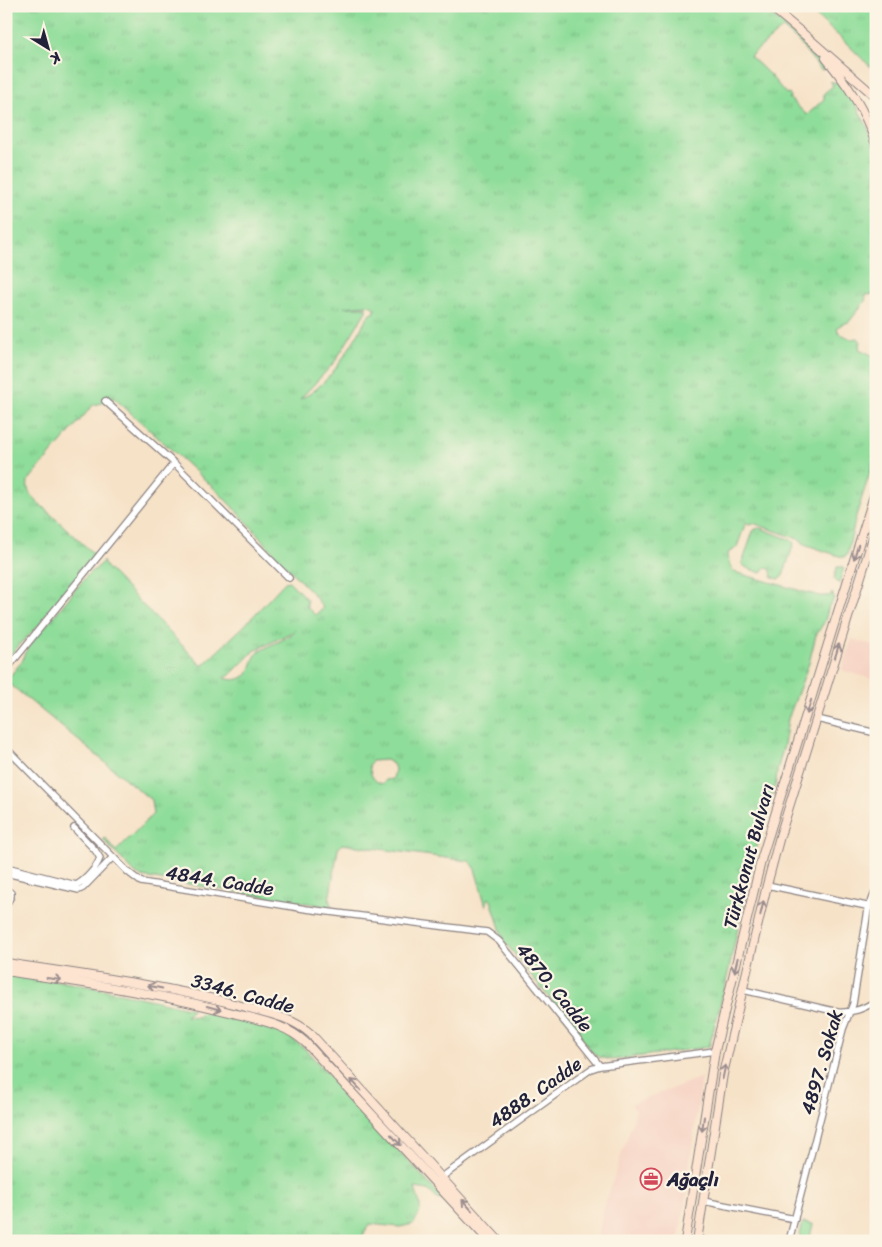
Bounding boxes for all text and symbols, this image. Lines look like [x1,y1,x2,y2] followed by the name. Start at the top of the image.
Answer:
[22,22,72,72] north arrow
[43,45,67,71] text: K
[851,544,861,560] one-way arrow
[833,644,843,660] one-way arrow
[803,699,813,715] one-way arrow
[713,780,784,933] street label: Türkkonut Bulvarı
[164,856,277,905] street label: 4844. Cadde
[758,900,767,916] one-way arrow
[508,935,602,1040] street label: 4870. Cadde
[731,956,740,972] one-way arrow
[188,964,298,1023] street label: 3346. Cadde
[46,974,62,984] one-way arrow
[147,982,163,992] one-way arrow
[206,1004,222,1013] one-way arrow
[791,1006,852,1119] street label: 4897. Sokak
[482,1048,589,1137] street label: 4888. Cadde
[720,1064,729,1080] one-way arrow
[351,1079,362,1092] one-way arrow
[698,1115,708,1131] one-way arrow
[391,1134,402,1147] one-way arrow
[666,1163,719,1196] place label: Ağaçlı
[639,1167,663,1191] office icon: Ağaçlı
[461,1198,472,1211] one-way arrow

